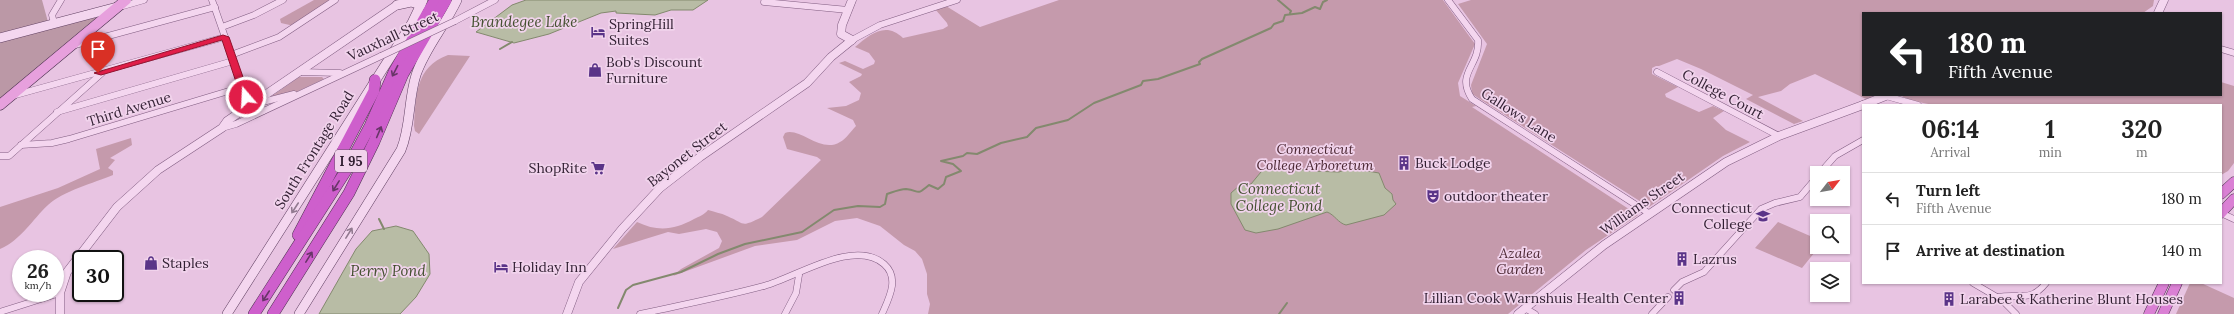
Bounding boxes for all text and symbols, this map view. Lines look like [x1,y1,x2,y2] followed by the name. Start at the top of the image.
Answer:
[344,7,442,65] street label: Vauxhall Street
[471,12,577,31] water label: Brandegee Lake
[609,15,674,49] place label: SpringHill Suites
[590,24,606,40] hotel icon: SpringHill Suites
[1948,25,2026,61] text: 180 m
[1882,28,1934,80] icon: left
[81,32,115,73] pin
[87,38,109,60] icon: arrive
[606,53,703,87] place label: Bob's Discount Furniture
[1948,60,2053,83] text: Fifth Avenue
[587,62,603,78] shop icon: Bob's Discount Furniture
[391,64,398,76] one-way arrow
[1679,65,1767,123] street label: College Court
[225,76,267,118] position arrow
[1478,84,1561,146] street label: Gallows Lane
[85,88,174,130] street label: Third Avenue
[270,88,358,212] street label: South Frontage Road
[1921,114,1979,145] text: 06:14
[2045,114,2055,145] text: 1
[2121,114,2163,145] text: 320
[644,117,731,191] street label: Bayonet Street
[376,126,383,138] one-way arrow
[1256,140,1374,174] park label: Connecticut College Arboretum
[1930,144,1970,161] text: Arrival
[2039,144,2062,161] text: min
[2136,144,2148,161] text: m
[335,150,367,172] road number: I 95
[1415,154,1491,172] place label: Buck Lodge
[1396,155,1412,171] building icon: Buck Lodge
[529,159,587,177] place label: ShopRite
[590,160,606,176] supermarket icon: ShopRite
[1810,166,1850,206] north arrow
[1810,166,1850,302] map controls
[1596,167,1688,239] street label: Williams Street
[1236,179,1323,215] water label: Connecticut College Pond
[332,181,341,192] one-way arrow
[1916,181,1980,200] text: Turn left
[1444,187,1548,205] place label: outdoor theater
[1425,188,1441,204] theatre icon: outdoor theater
[1882,188,1904,210] icon: left
[2161,189,2202,208] text: 180 m
[1672,199,1753,233] place label: Connecticut College
[1916,200,1992,217] text: Fifth Avenue
[291,202,299,213] one-way arrow
[1755,208,1771,224] school or university icon: Connecticut College
[1810,214,1850,254] button: search
[345,228,353,239] one-way arrow
[1882,240,1904,262] icon: arrive
[1916,241,2065,260] text: Arrive at destination
[2162,241,2202,260] text: 140 m
[1496,244,1544,278] park label: Azalea Garden
[72,250,124,302] speed limit sign: 30
[1693,250,1737,268] place label: Lazrus
[305,251,313,263] one-way arrow
[1674,251,1690,267] building icon: Lazrus
[162,254,209,272] place label: Staples
[143,255,159,271] shop icon: Staples
[27,258,49,283] text: 26
[512,258,587,276] place label: Holiday Inn
[493,259,509,275] hotel icon: Holiday Inn
[350,261,426,280] water label: Perry Pond
[1810,262,1850,302] button: layers
[24,279,52,292] text: km/h
[1424,289,1668,307] place label: Lillian Cook Warnshuis Health Center
[262,290,270,301] one-way arrow
[1671,290,1687,306] building icon: Lillian Cook Warnshuis Health Center
[1960,290,2183,308] place label: Larabee & Katherine Blunt Houses
[1941,291,1957,307] building icon: Larabee & Katherine Blunt Houses

